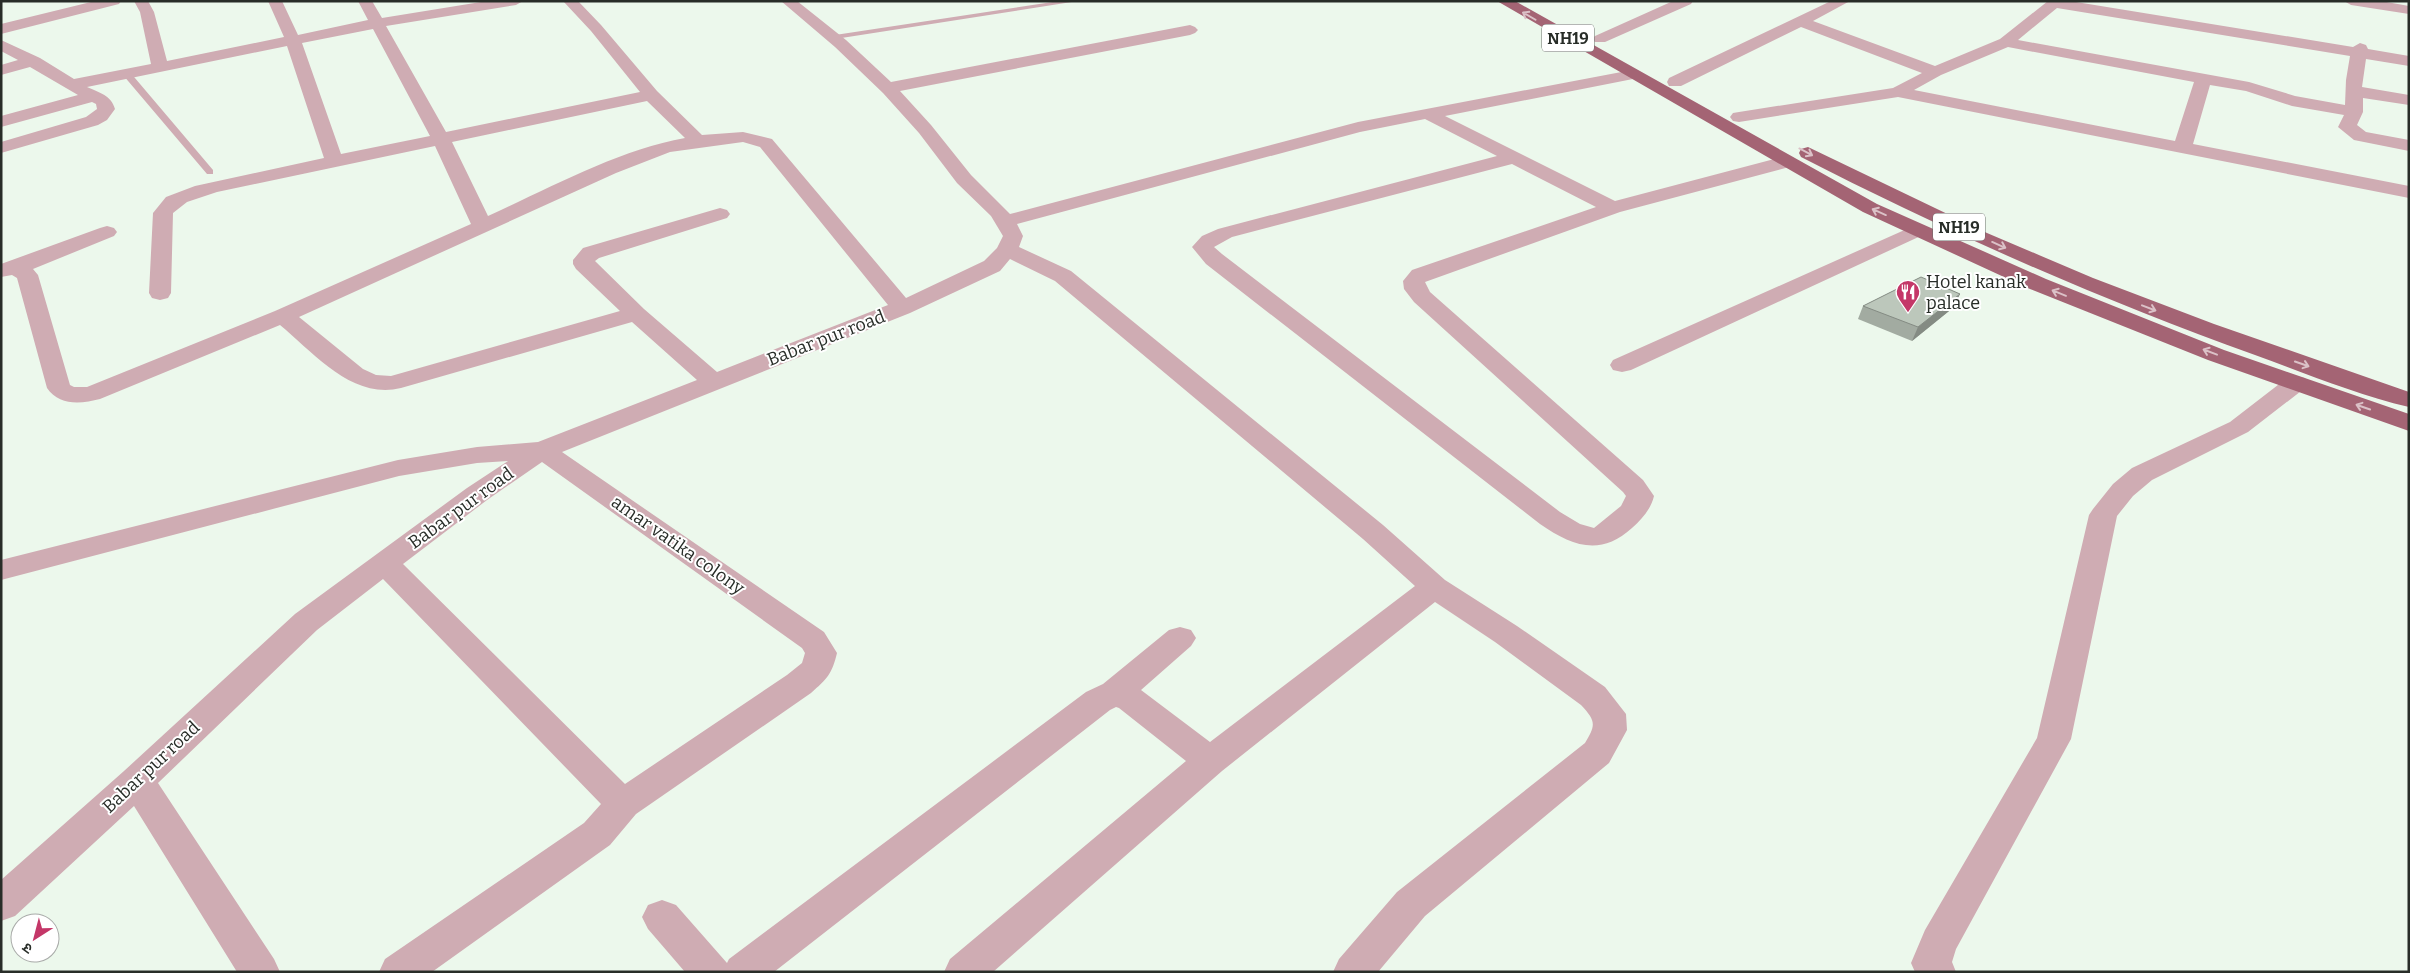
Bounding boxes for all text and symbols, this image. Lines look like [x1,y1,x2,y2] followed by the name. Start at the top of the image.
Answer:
[1522,11,1537,21] one-way arrow
[1542,24,1594,52] road number: NH19
[1798,148,1813,157] one-way arrow
[1872,206,1887,216] one-way arrow
[1933,213,1985,240] road number: NH19
[1991,241,2006,251] one-way arrow
[1926,271,2027,314] place label: Hotel kanak palace
[1895,279,1921,313] restaurant icon: Hotel kanak palace
[2051,287,2066,296] one-way arrow
[2141,304,2157,313] one-way arrow
[764,305,888,371] street label: Babar pur road
[2203,347,2218,356] one-way arrow
[2294,360,2309,369] one-way arrow
[2356,402,2371,411] one-way arrow
[404,462,518,554] street label: Babar pur road
[607,491,749,599] street label: amar vatika colony
[98,716,204,818] street label: Babar pur road
[10,913,60,963] north arrow
[19,938,36,957] text: उ

